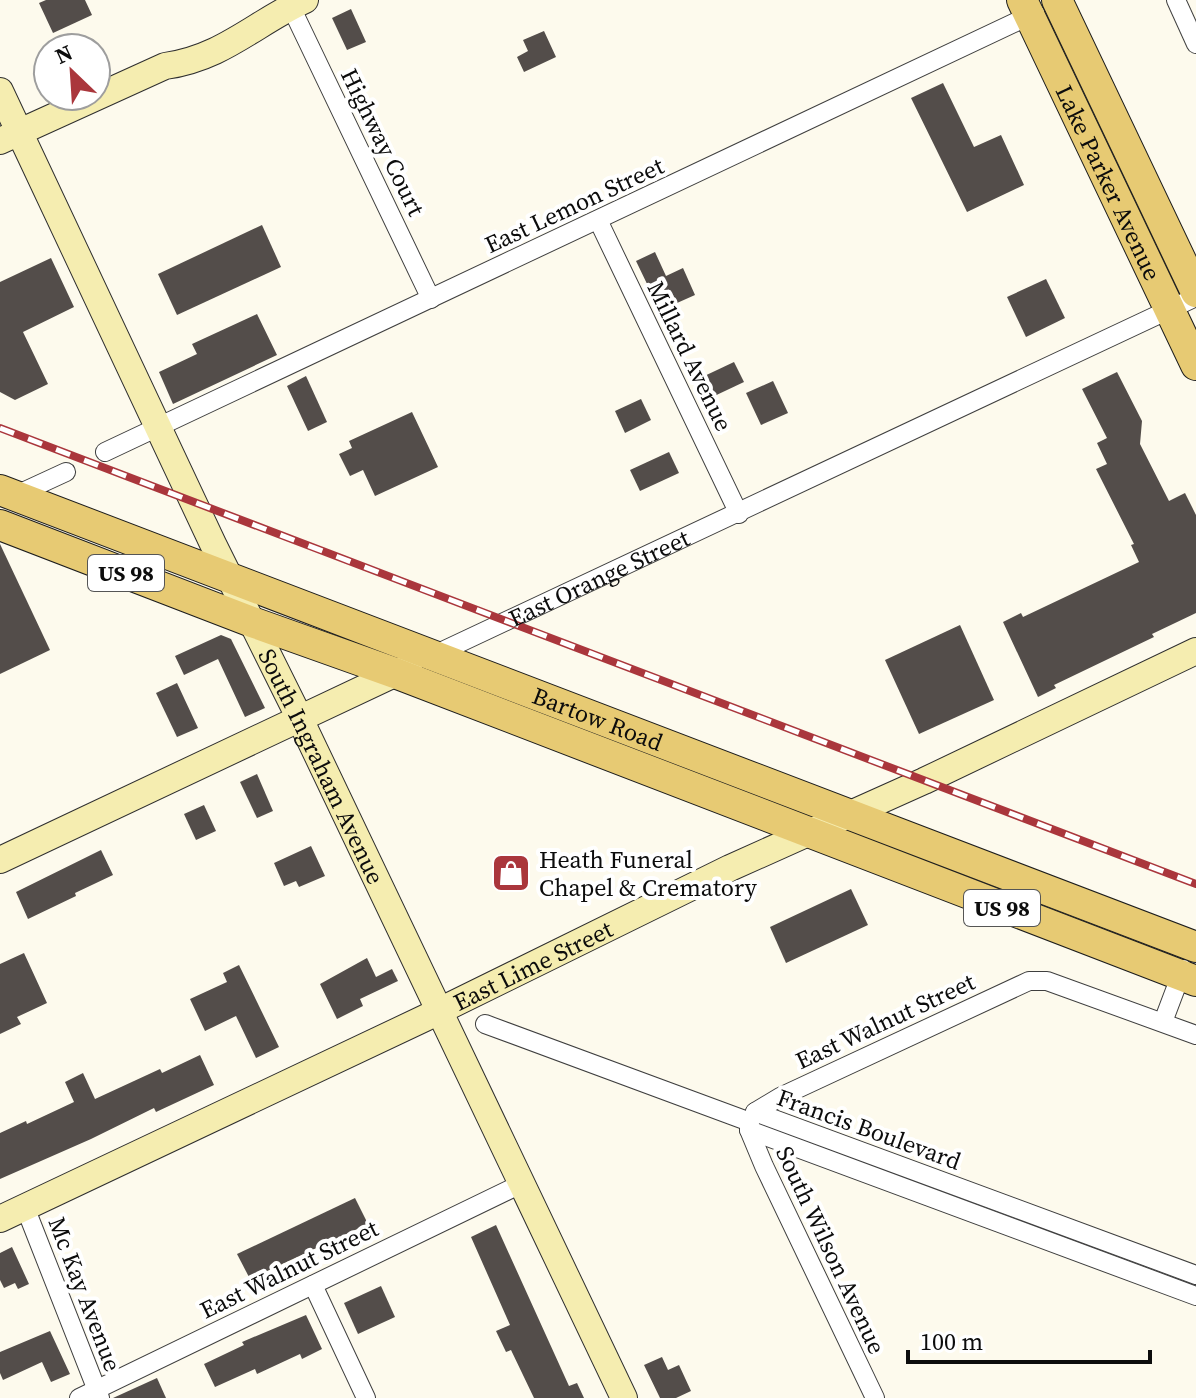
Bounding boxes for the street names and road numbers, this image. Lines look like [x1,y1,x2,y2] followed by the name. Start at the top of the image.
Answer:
[333,63,433,221] street label: Highway Court
[1048,79,1170,285] street label: Lake Parker Avenue
[479,149,669,261] street label: East Lemon Street
[639,276,741,436] street label: Millard Avenue
[503,521,695,634] street label: East Orange Street
[88,555,164,591] road number: US 98
[251,643,393,889] street label: South Ingraham Avenue
[528,679,668,758] street label: Bartow Road
[964,890,1040,926] road number: US 98
[447,912,618,1018] street label: East Lime Street
[790,965,980,1077] street label: East Walnut Street
[773,1080,966,1178] street label: Francis Boulevard
[768,1141,894,1359] street label: South Wilson Avenue
[194,1211,384,1326] street label: East Walnut Street
[40,1212,130,1376] street label: Mc Kay Avenue

